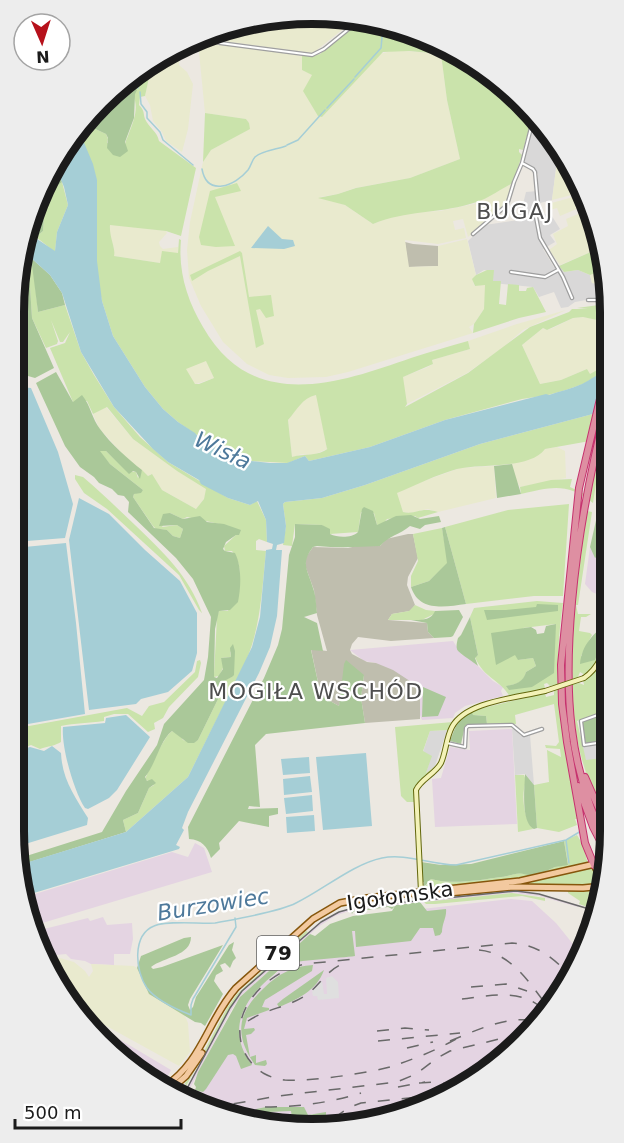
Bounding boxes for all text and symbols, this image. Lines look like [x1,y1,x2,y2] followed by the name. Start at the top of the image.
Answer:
[12,12,72,72] north arrow
[36,47,50,66] text: N
[476,199,554,224] district label: BUGAJ
[191,427,255,474] water label: Wisła
[208,679,424,704] district label: MOGIŁA WSCHÓD
[345,877,455,915] street label: Igołomska
[155,883,271,926] water label: Burzowiec
[257,936,299,970] road number: 79
[15,1092,182,1130] scale bar
[24,1102,82,1123] text: 500 m

